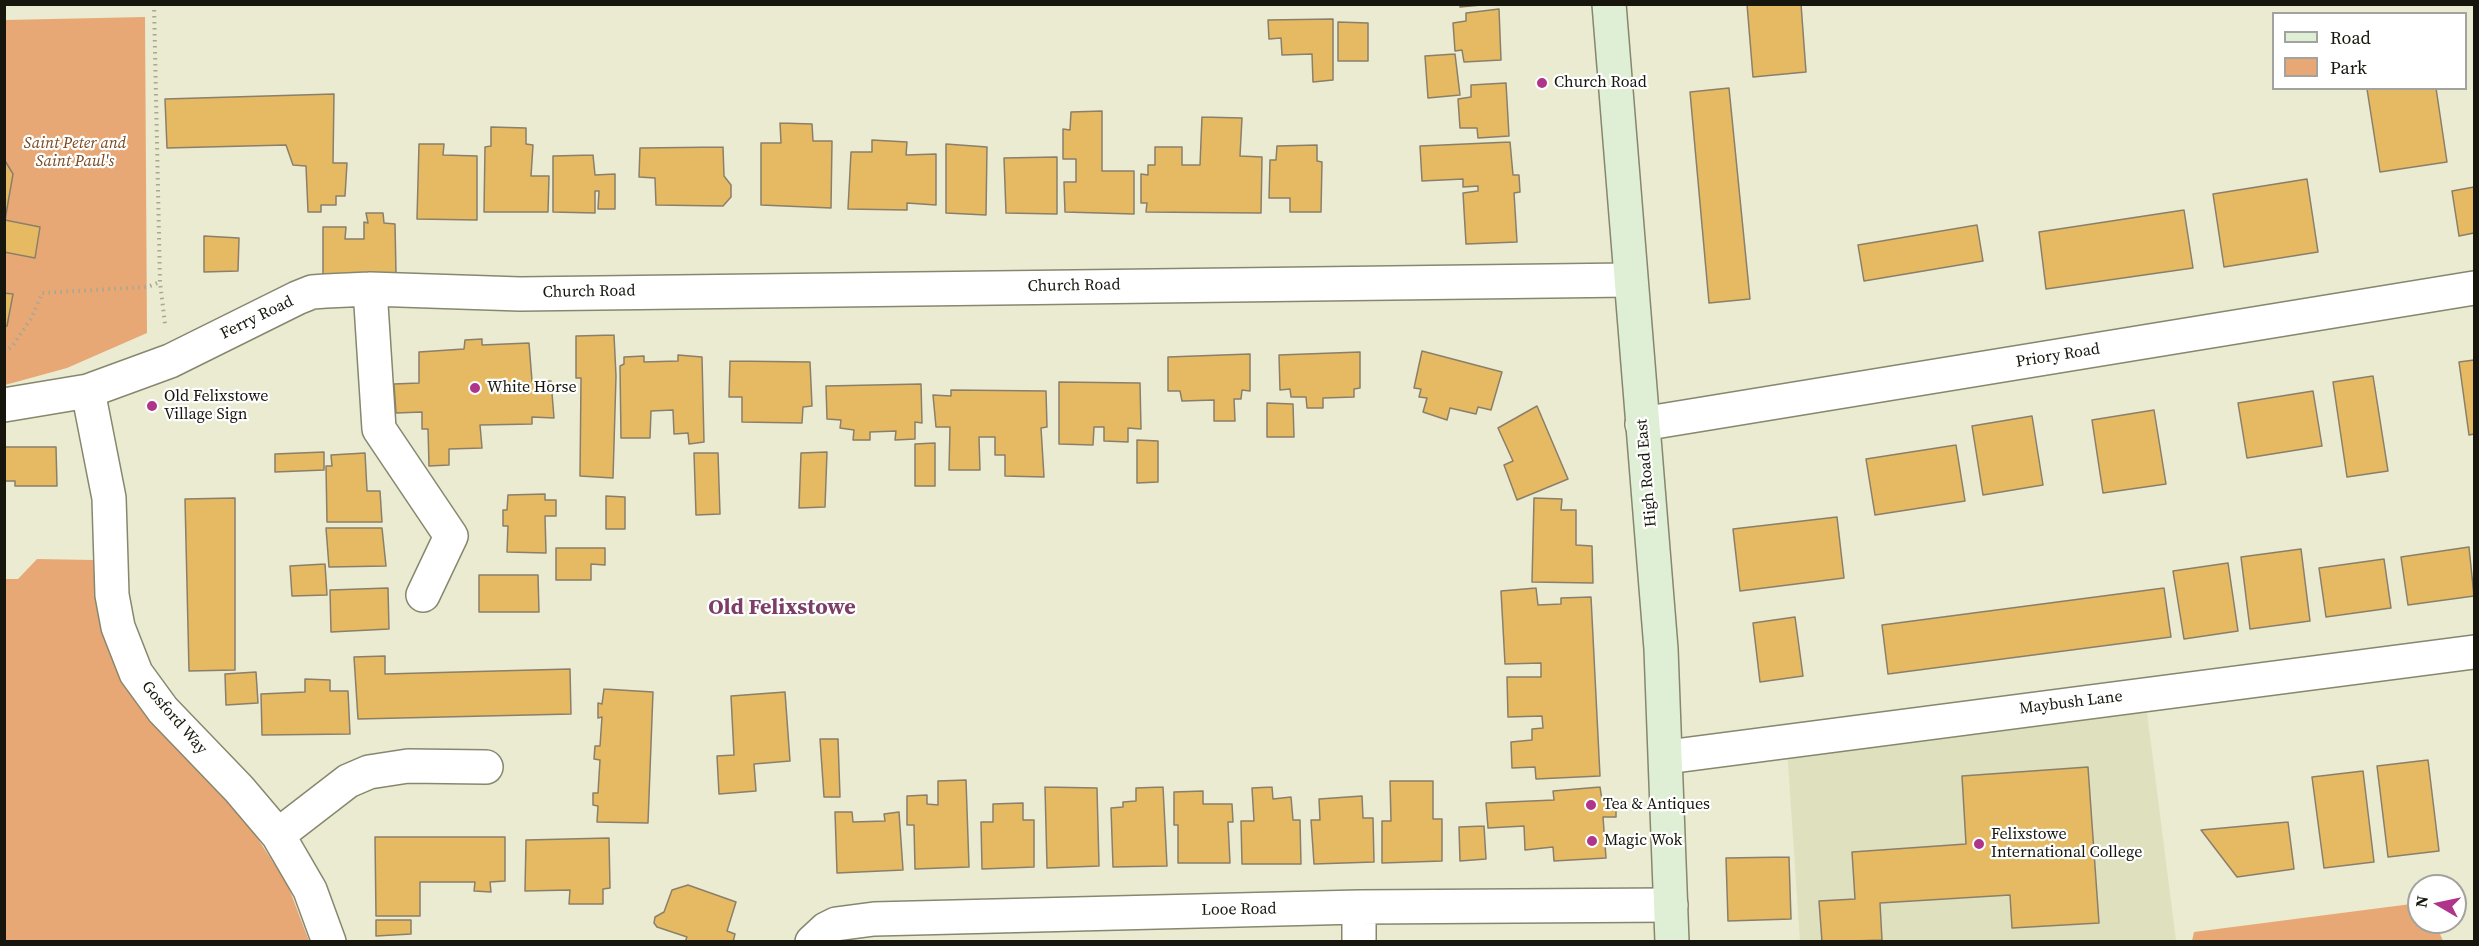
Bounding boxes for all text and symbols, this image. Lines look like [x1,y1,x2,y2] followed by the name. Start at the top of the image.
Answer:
[2272,12,2467,90] legend
[2330,25,2371,50] text: Road
[2330,55,2367,80] text: Park
[1554,73,1647,93] place label: Church Road
[1535,76,1549,90] marker: Church Road
[24,134,126,172] park label: Saint Peter and Saint Paul's
[1027,276,1121,296] street label: Church Road
[542,282,636,302] street label: Church Road
[217,292,297,344] street label: Ferry Road
[2015,340,2101,372] street label: Priory Road
[487,378,577,398] place label: White Horse
[468,381,482,395] marker: White Horse
[164,387,268,425] place label: Old Felixstowe Village Sign
[145,399,159,413] marker: Old Felixstowe Village Sign
[1633,418,1661,528] street label: High Road East
[708,595,856,621] district label: Old Felixstowe
[137,678,211,758] street label: Gosford Way
[2018,687,2124,719] street label: Maybush Lane
[1603,795,1710,815] place label: Tea & Antiques
[1584,798,1598,812] marker: Tea & Antiques
[1991,825,2142,863] place label: Felixstowe International College
[1604,831,1682,851] place label: Magic Wok
[1585,834,1599,848] marker: Magic Wok
[1972,837,1986,851] marker: Felixstowe International College
[2407,874,2467,934] north arrow
[2409,894,2433,909] text: N
[1201,900,1277,920] street label: Looe Road

